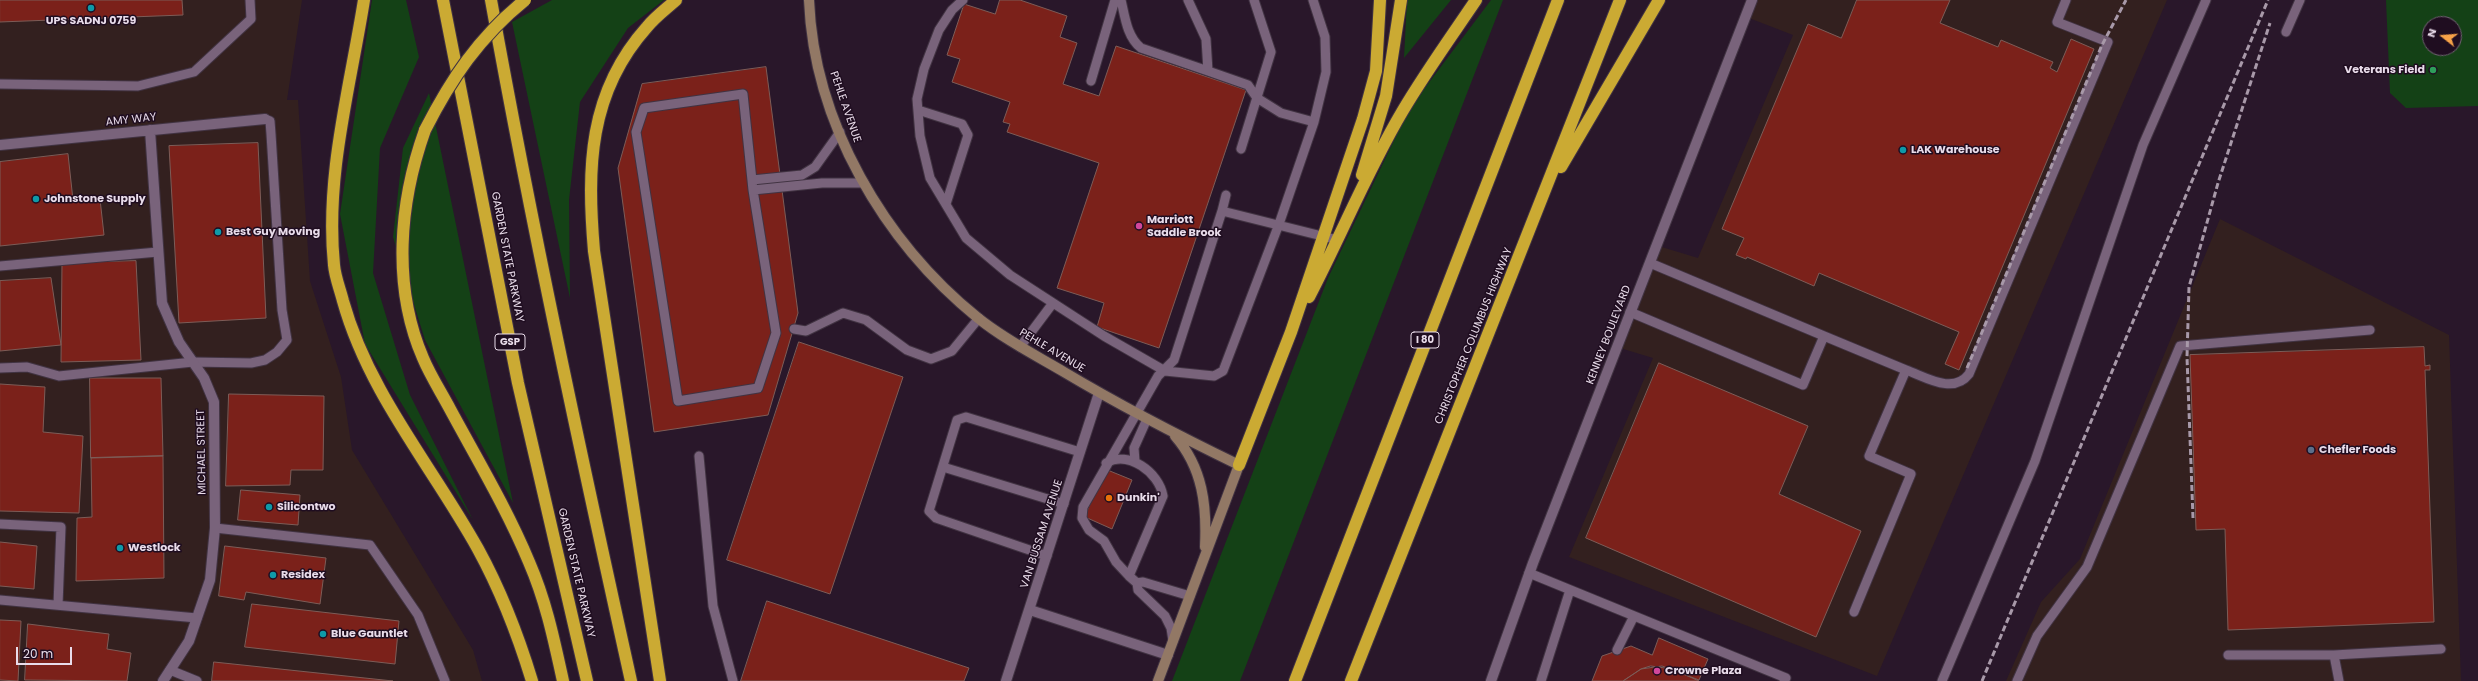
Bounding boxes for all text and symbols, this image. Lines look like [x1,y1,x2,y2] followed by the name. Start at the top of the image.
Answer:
[86,3,96,13] marker: UPS SADNJ 0759
[46,14,136,28] place label: UPS SADNJ 0759
[2422,16,2462,56] north arrow
[2423,26,2440,39] text: N
[2344,63,2425,77] place label: Veterans Field
[2428,65,2438,75] marker: Veterans Field
[827,70,863,144] street label: PEHLE AVENUE
[105,111,157,129] street label: AMY WAY
[1911,143,2000,157] place label: LAK Warehouse
[1898,145,1908,155] marker: LAK Warehouse
[488,191,526,323] street label: GARDEN STATE PARKWAY
[44,192,146,206] place label: Johnstone Supply
[31,194,41,204] marker: Johnstone Supply
[1147,213,1221,239] place label: Marriott Saddle Brook
[1134,221,1144,231] marker: Marriott Saddle Brook
[226,225,320,239] place label: Best Guy Moving
[213,227,223,237] marker: Best Guy Moving
[1432,246,1516,426] street label: CHRISTOPHER COLUMBUS HIGHWAY
[1584,284,1634,386] street label: KENNEY BOULEVARD
[1017,326,1087,376] street label: PEHLE AVENUE
[1411,332,1439,348] road number: I 80
[495,334,525,350] road number: GSP
[195,409,209,495] street label: MICHAEL STREET
[2319,443,2396,457] place label: Chefler Foods
[2306,445,2316,455] marker: Chefler Foods
[1018,478,1066,590] street label: VAN BUSSAM AVENUE
[1117,491,1160,505] place label: Dunkin'
[1104,493,1114,503] marker: Dunkin'
[277,500,336,514] place label: Silicontwo
[264,502,274,512] marker: Silicontwo
[555,507,597,639] street label: GARDEN STATE PARKWAY
[128,541,181,555] place label: Westlock
[115,543,125,553] marker: Westlock
[281,568,325,582] place label: Residex
[268,570,278,580] marker: Residex
[331,627,408,641] place label: Blue Gauntlet
[318,629,328,639] marker: Blue Gauntlet
[18,639,74,665] scale bar
[23,645,53,662] text: 20 m
[1665,664,1742,678] place label: Crowne Plaza
[1652,666,1662,676] marker: Crowne Plaza

